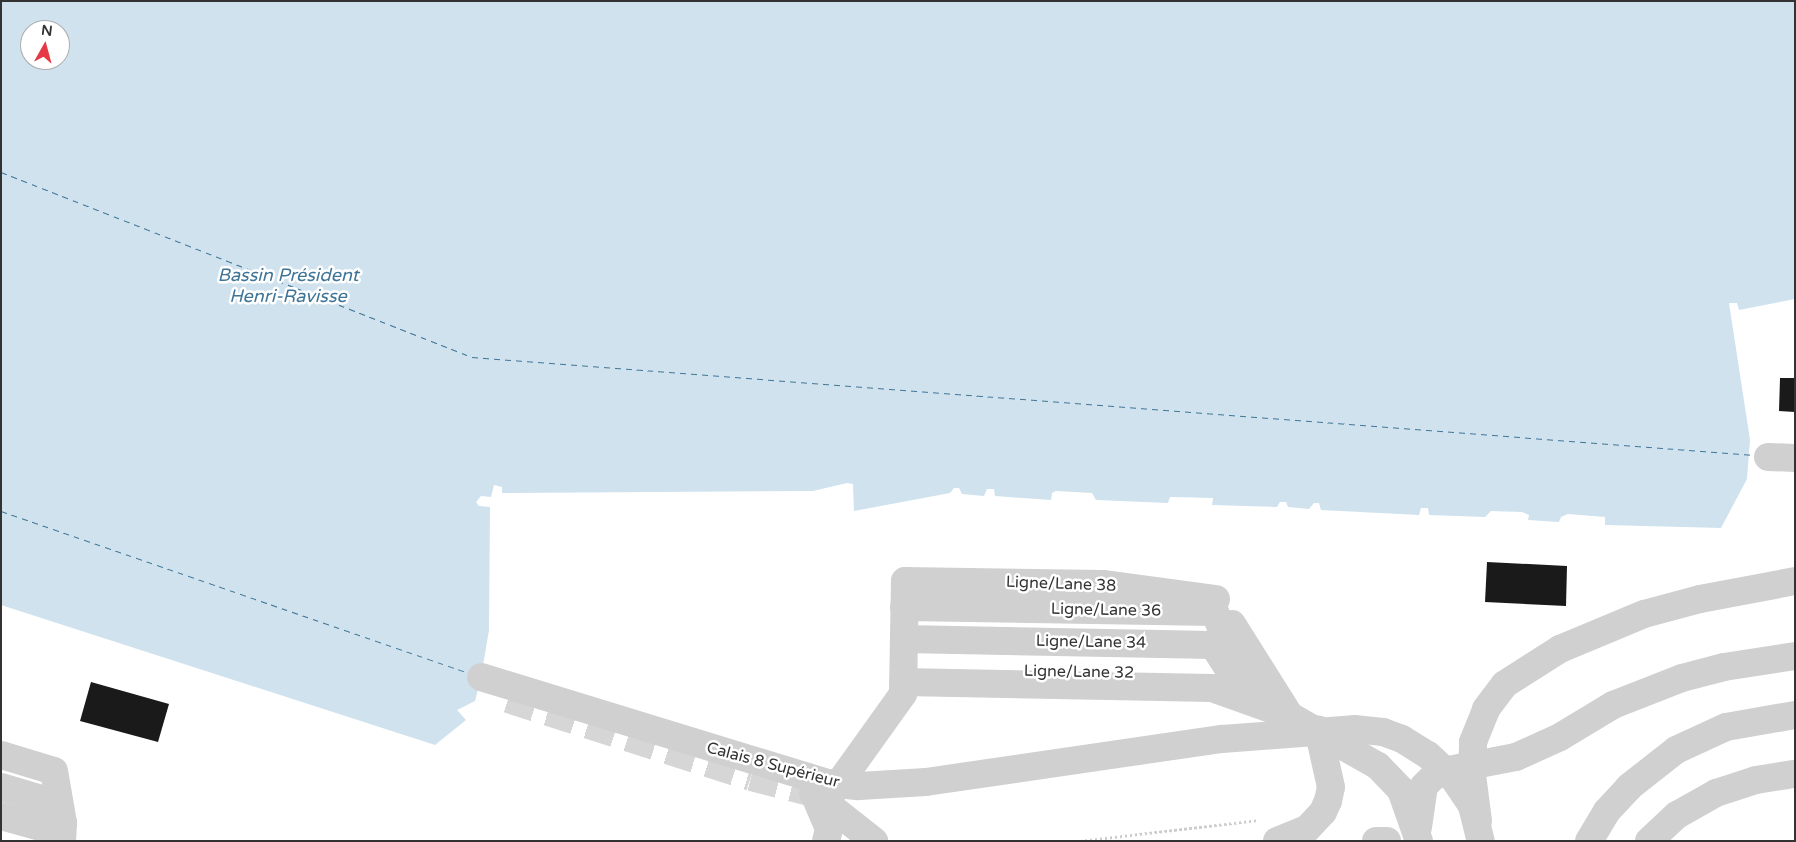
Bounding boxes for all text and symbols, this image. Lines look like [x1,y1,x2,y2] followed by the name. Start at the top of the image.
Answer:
[20,20,70,70] north arrow
[40,21,53,40] text: N
[217,265,359,308] water label: Bassin Président Henri-Ravisse
[1005,572,1117,596] street label: Ligne/Lane 38
[1051,599,1161,621] street label: Ligne/Lane 36
[1036,631,1146,653] street label: Ligne/Lane 34
[1024,661,1134,683] street label: Ligne/Lane 32
[704,738,842,792] street label: Calais 8 Supérieur

